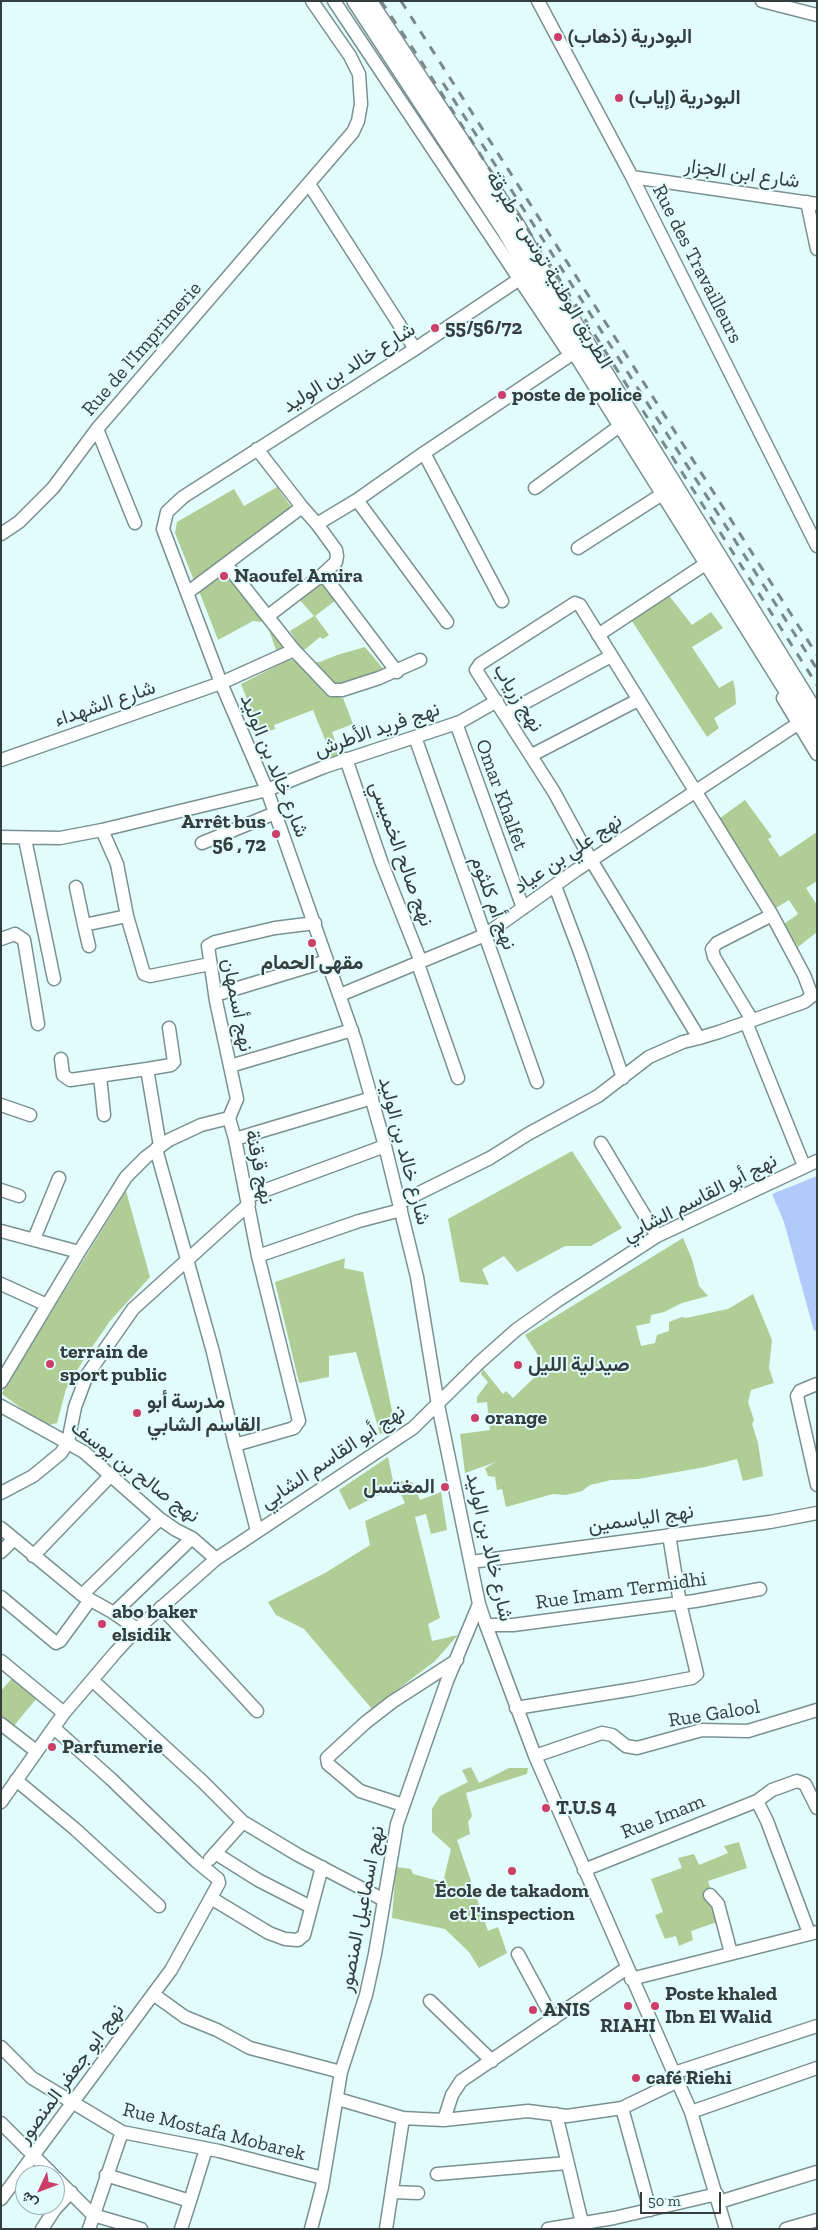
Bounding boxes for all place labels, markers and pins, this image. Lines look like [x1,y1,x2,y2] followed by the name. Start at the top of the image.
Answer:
[568,25,692,49] place label: البودرية (ذهاب)
[552,31,564,43] marker: البودرية (ذهاب)
[629,86,741,110] place label: البودرية (إياب)
[613,92,625,104] marker: البودرية (إياب)
[445,316,522,340] place label: 55/56/72
[429,322,441,334] marker: 55/56/72
[512,383,642,407] place label: poste de police
[496,389,508,401] marker: poste de police
[234,564,363,588] place label: Naoufel Amira
[218,570,230,582] marker: Naoufel Amira
[181,810,266,857] place label: Arrêt bus 56 , 72
[270,828,282,840] marker: Arrêt bus 56 , 72
[306,937,318,949] marker: مقهى الحمام
[261,951,363,975] place label: مقهى الحمام
[60,1340,167,1387] place label: terrain de sport public
[528,1353,630,1377] place label: صيدلية الليل
[44,1358,56,1370] marker: terrain de sport public
[512,1359,524,1371] marker: صيدلية الليل
[147,1390,261,1437] place label: مدرسة أبو القاسم الشابي
[485,1406,547,1430] place label: orange
[131,1407,143,1419] marker: مدرسة أبو القاسم الشابي
[469,1412,481,1424] marker: orange
[363,1475,435,1499] place label: المغتسل
[439,1481,451,1493] marker: المغتسل
[112,1600,198,1647] place label: abo baker elsidik
[96,1618,108,1630] marker: abo baker elsidik
[62,1735,163,1759] place label: Parfumerie
[46,1741,58,1753] marker: Parfumerie
[556,1796,617,1820] place label: T.U.S 4
[540,1802,552,1814] marker: T.U.S 4
[506,1865,518,1877] marker: École de takadom et l'inspection
[435,1879,589,1926] place label: École de takadom et l'inspection
[665,1982,777,2029] place label: Poste khaled Ibn El Walid
[543,1998,590,2022] place label: ANIS
[622,2000,634,2012] marker: RIAHI
[649,2000,661,2012] marker: Poste khaled Ibn El Walid
[527,2004,539,2016] marker: ANIS
[600,2014,656,2038] place label: RIAHI
[646,2066,732,2090] place label: café Riehi
[630,2072,642,2084] marker: café Riehi

